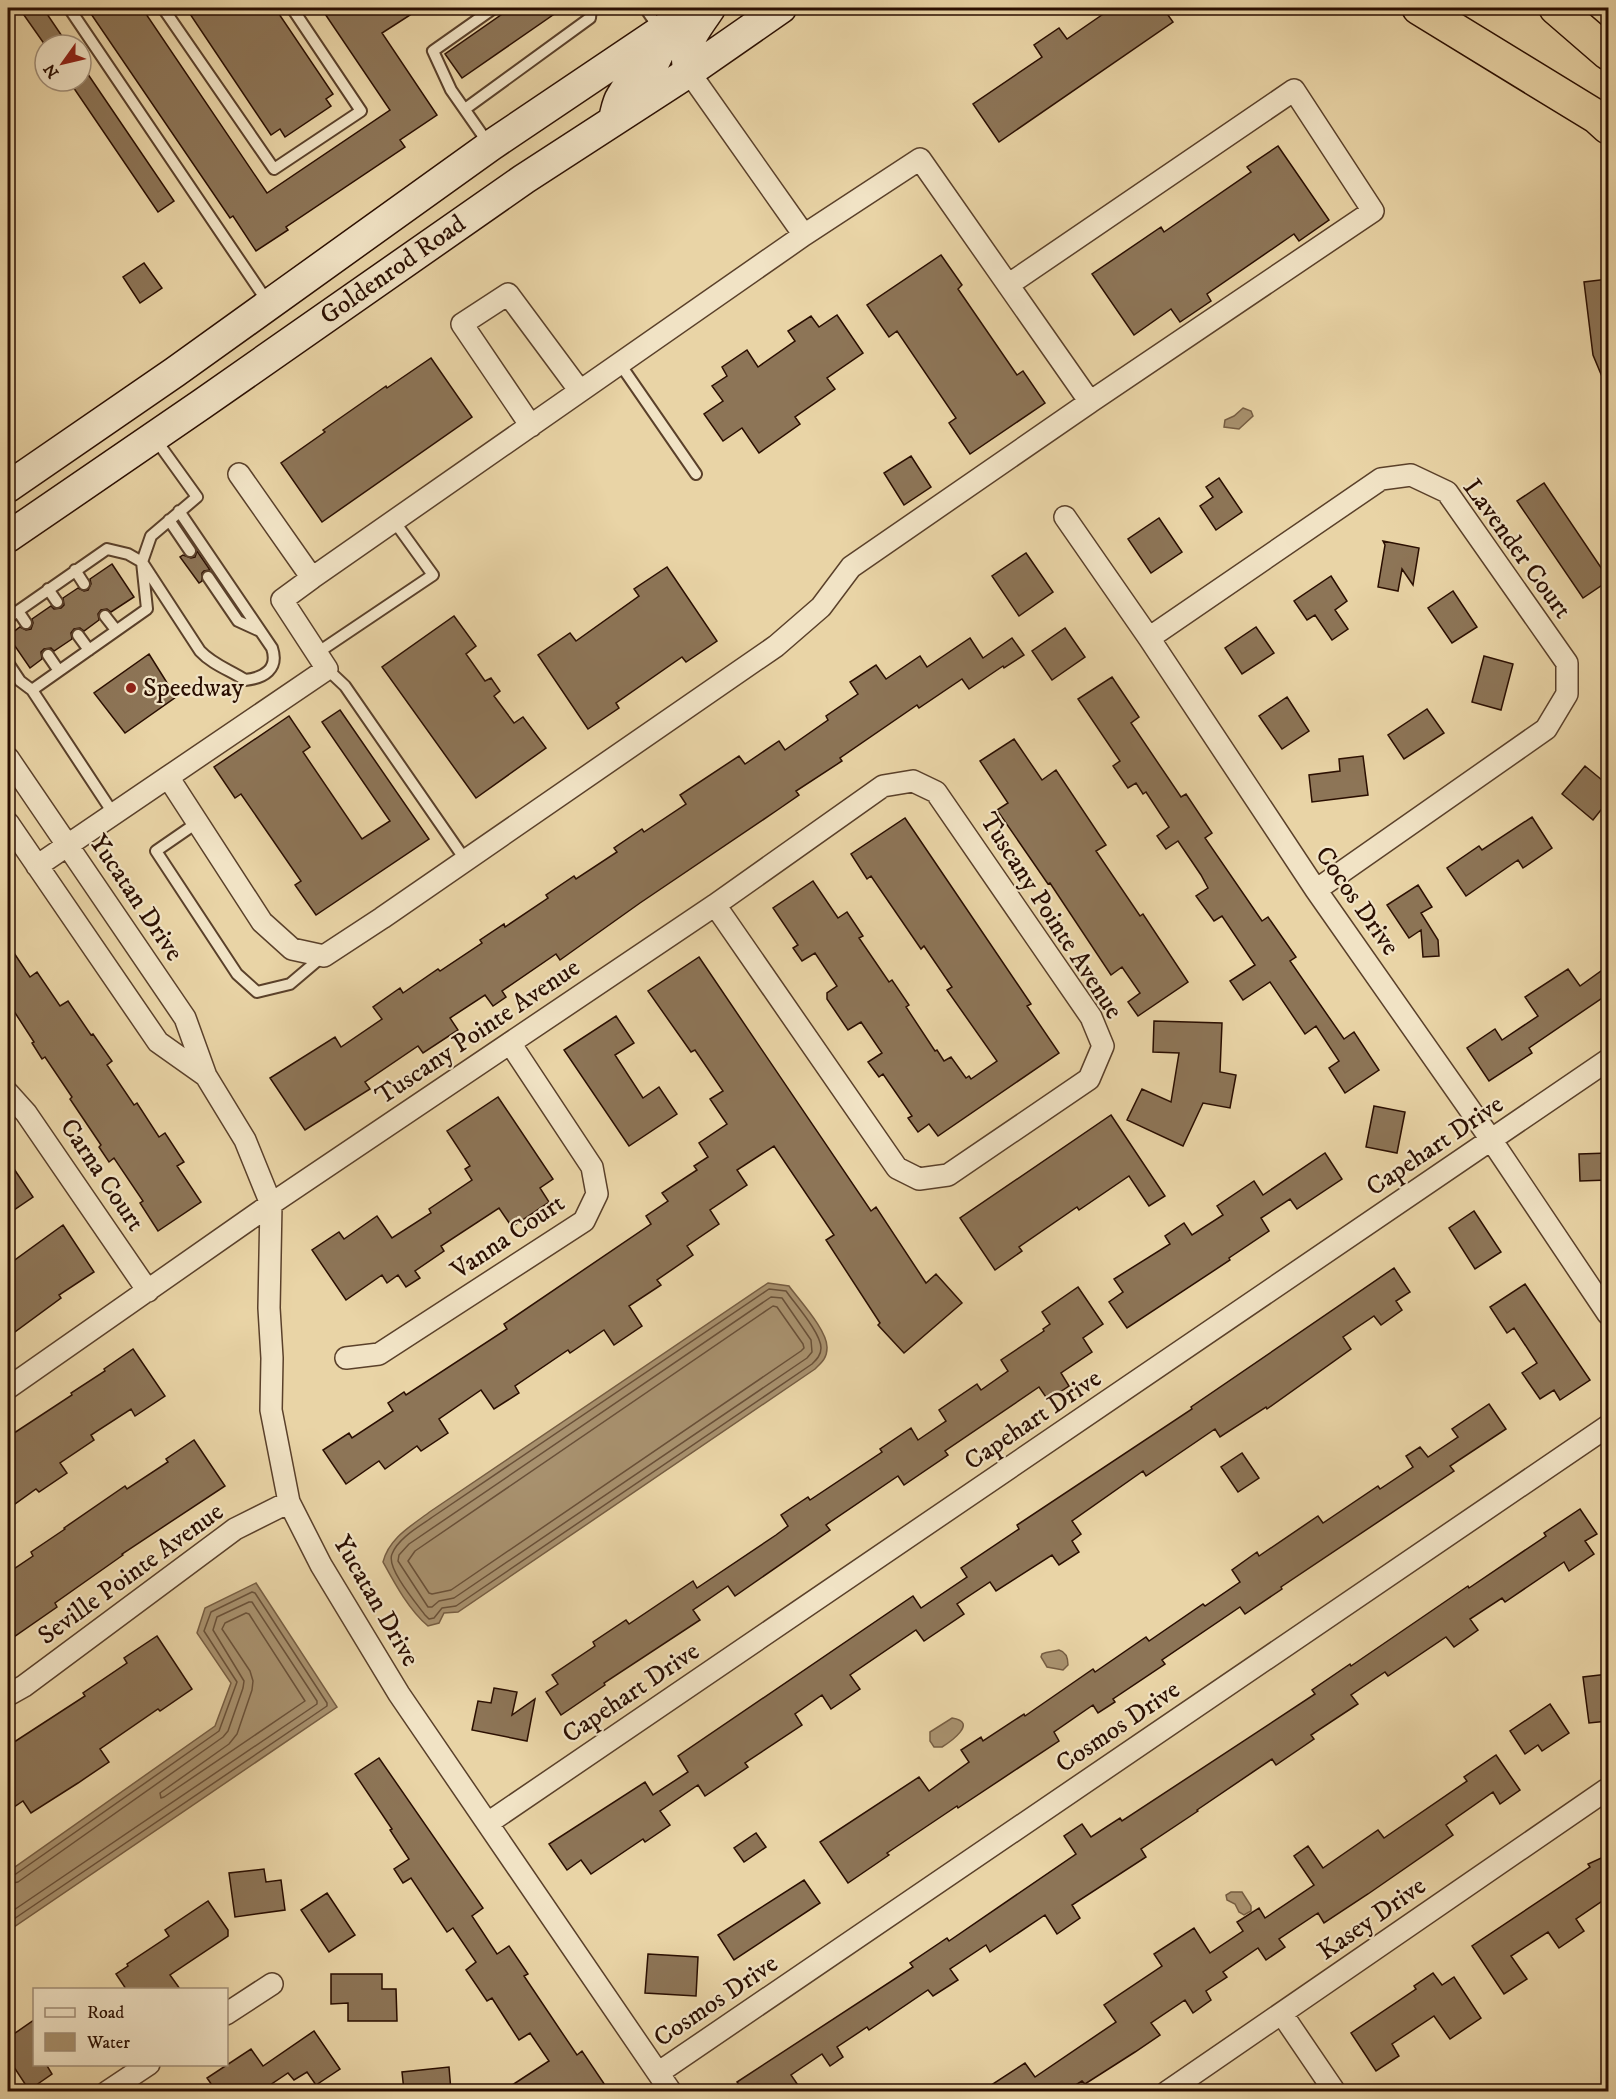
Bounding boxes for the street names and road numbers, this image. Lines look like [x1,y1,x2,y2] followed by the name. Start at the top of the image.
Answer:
[314,208,472,332] street label: Goldenrod Road
[1455,473,1579,625] street label: Lavender Court
[972,807,1130,1025] street label: Tuscany Pointe Avenue
[82,828,190,968] street label: Yucatan Drive
[1307,840,1407,962] street label: Cocos Drive
[369,951,587,1113] street label: Tuscany Pointe Avenue
[1360,1088,1510,1204] street label: Capehart Drive
[52,1112,152,1238] street label: Carna Court
[444,1187,571,1288] street label: Vanna Court
[958,1362,1108,1478] street label: Capehart Drive
[32,1496,230,1652] street label: Seville Pointe Avenue
[325,1530,427,1672] street label: Yucatan Drive
[556,1635,706,1751] street label: Capehart Drive
[1050,1673,1186,1781] street label: Cosmos Drive
[1312,1870,1432,1968] street label: Kasey Drive
[648,1947,784,2055] street label: Cosmos Drive

